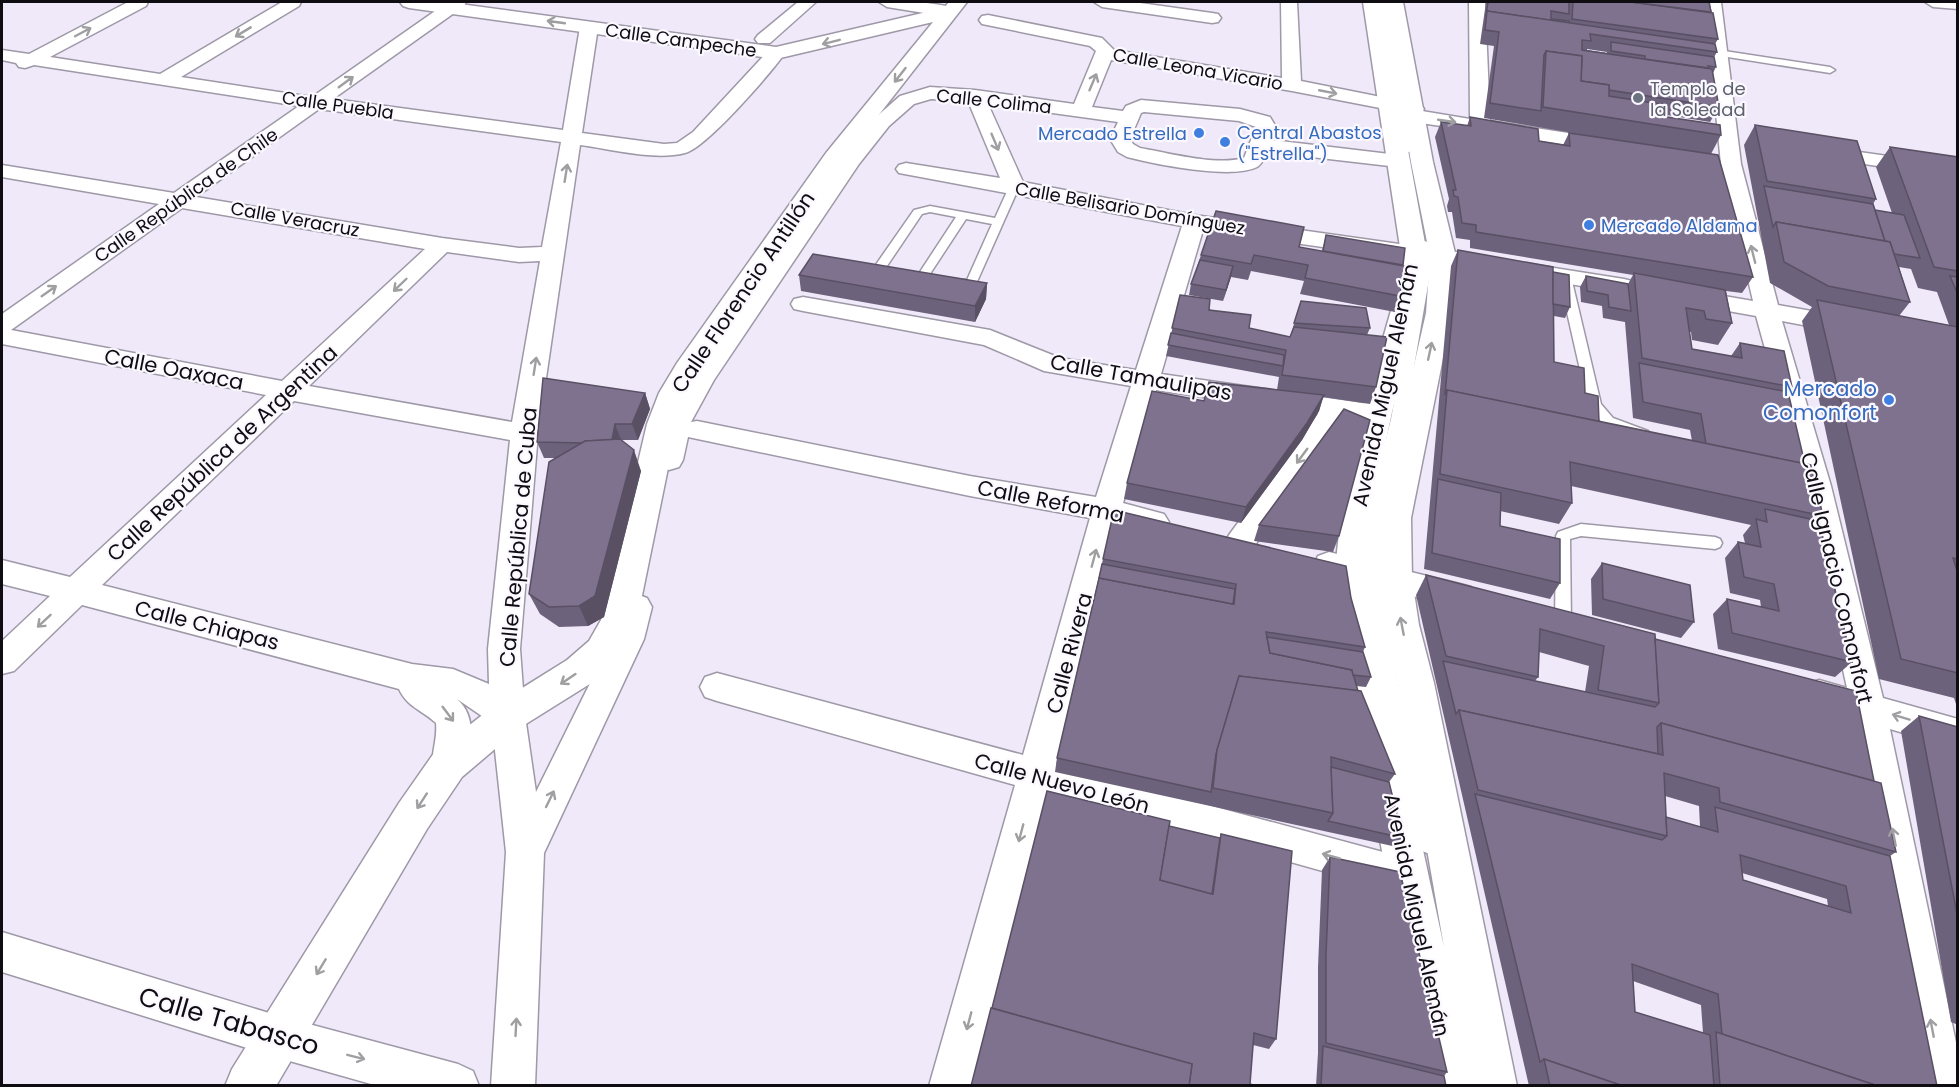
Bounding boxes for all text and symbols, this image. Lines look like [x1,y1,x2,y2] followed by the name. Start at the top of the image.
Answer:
[547,17,566,28] one-way arrow
[604,17,758,63] street label: Calle Campeche
[74,26,91,38] one-way arrow
[235,26,252,38] one-way arrow
[822,36,841,48] one-way arrow
[1111,42,1285,96] street label: Calle Leona Vicario
[893,66,906,82] one-way arrow
[1088,74,1099,92] one-way arrow
[337,76,353,88] one-way arrow
[1650,76,1746,122] place label: Templo de la Soledad
[935,83,1053,119] street label: Calle Colima
[280,85,396,125] street label: Calle Puebla
[1318,87,1337,98] one-way arrow
[1631,91,1645,105] marker: Templo de la Soledad
[1437,116,1457,127] one-way arrow
[1237,120,1382,166] place label: Central Abastos ("Estrella")
[1038,121,1187,146] place label: Mercado Estrella
[89,122,283,268] street label: Calle República de Chile
[1192,126,1206,140] marker: Mercado Estrella
[990,132,1001,150] one-way arrow
[1218,135,1232,149] marker: Central Abastos ("Estrella")
[561,164,572,184] one-way arrow
[1013,175,1247,241] street label: Calle Belisario Domínguez
[665,185,821,399] street label: Calle Florencio Antillón
[229,195,361,243] street label: Calle Veracruz
[1601,213,1758,238] place label: Mercado Aldama
[1582,218,1596,232] marker: Mercado Aldama
[1746,245,1758,264] one-way arrow
[1345,261,1425,509] street label: Avenida Miguel Alemán
[392,278,407,292] one-way arrow
[41,285,57,297] one-way arrow
[100,338,344,568] street label: Calle República de Argentina
[102,341,246,397] street label: Calle Oaxaca
[1425,342,1437,361] one-way arrow
[1048,347,1234,407] street label: Calle Tamaulipas
[530,356,541,376] one-way arrow
[1763,374,1877,427] place label: Mercado Comonfort
[1882,393,1896,407] marker: Mercado Comonfort
[492,406,544,668] street label: Calle República de Cuba
[1296,448,1308,464] one-way arrow
[1794,449,1880,707] street label: Calle Ignacio Comonfort
[975,473,1127,529] street label: Calle Reforma
[1089,548,1100,567] one-way arrow
[1039,589,1099,717] street label: Calle Rivera
[132,593,282,657] street label: Calle Chiapas
[37,613,52,627] one-way arrow
[1396,617,1407,636] one-way arrow
[561,673,577,685] one-way arrow
[442,706,454,722] one-way arrow
[1892,711,1911,722] one-way arrow
[971,746,1153,820] street label: Calle Nuevo León
[545,791,557,809] one-way arrow
[1377,791,1457,1039] street label: Avenida Miguel Alemán
[416,792,428,809] one-way arrow
[1014,823,1026,842] one-way arrow
[1888,828,1899,847] one-way arrow
[1322,850,1341,862] one-way arrow
[314,958,326,975] one-way arrow
[134,978,324,1064] street label: Calle Tabasco
[963,1011,974,1030] one-way arrow
[510,1018,521,1038] one-way arrow
[1926,1019,1937,1038] one-way arrow
[346,1052,365,1063] one-way arrow

